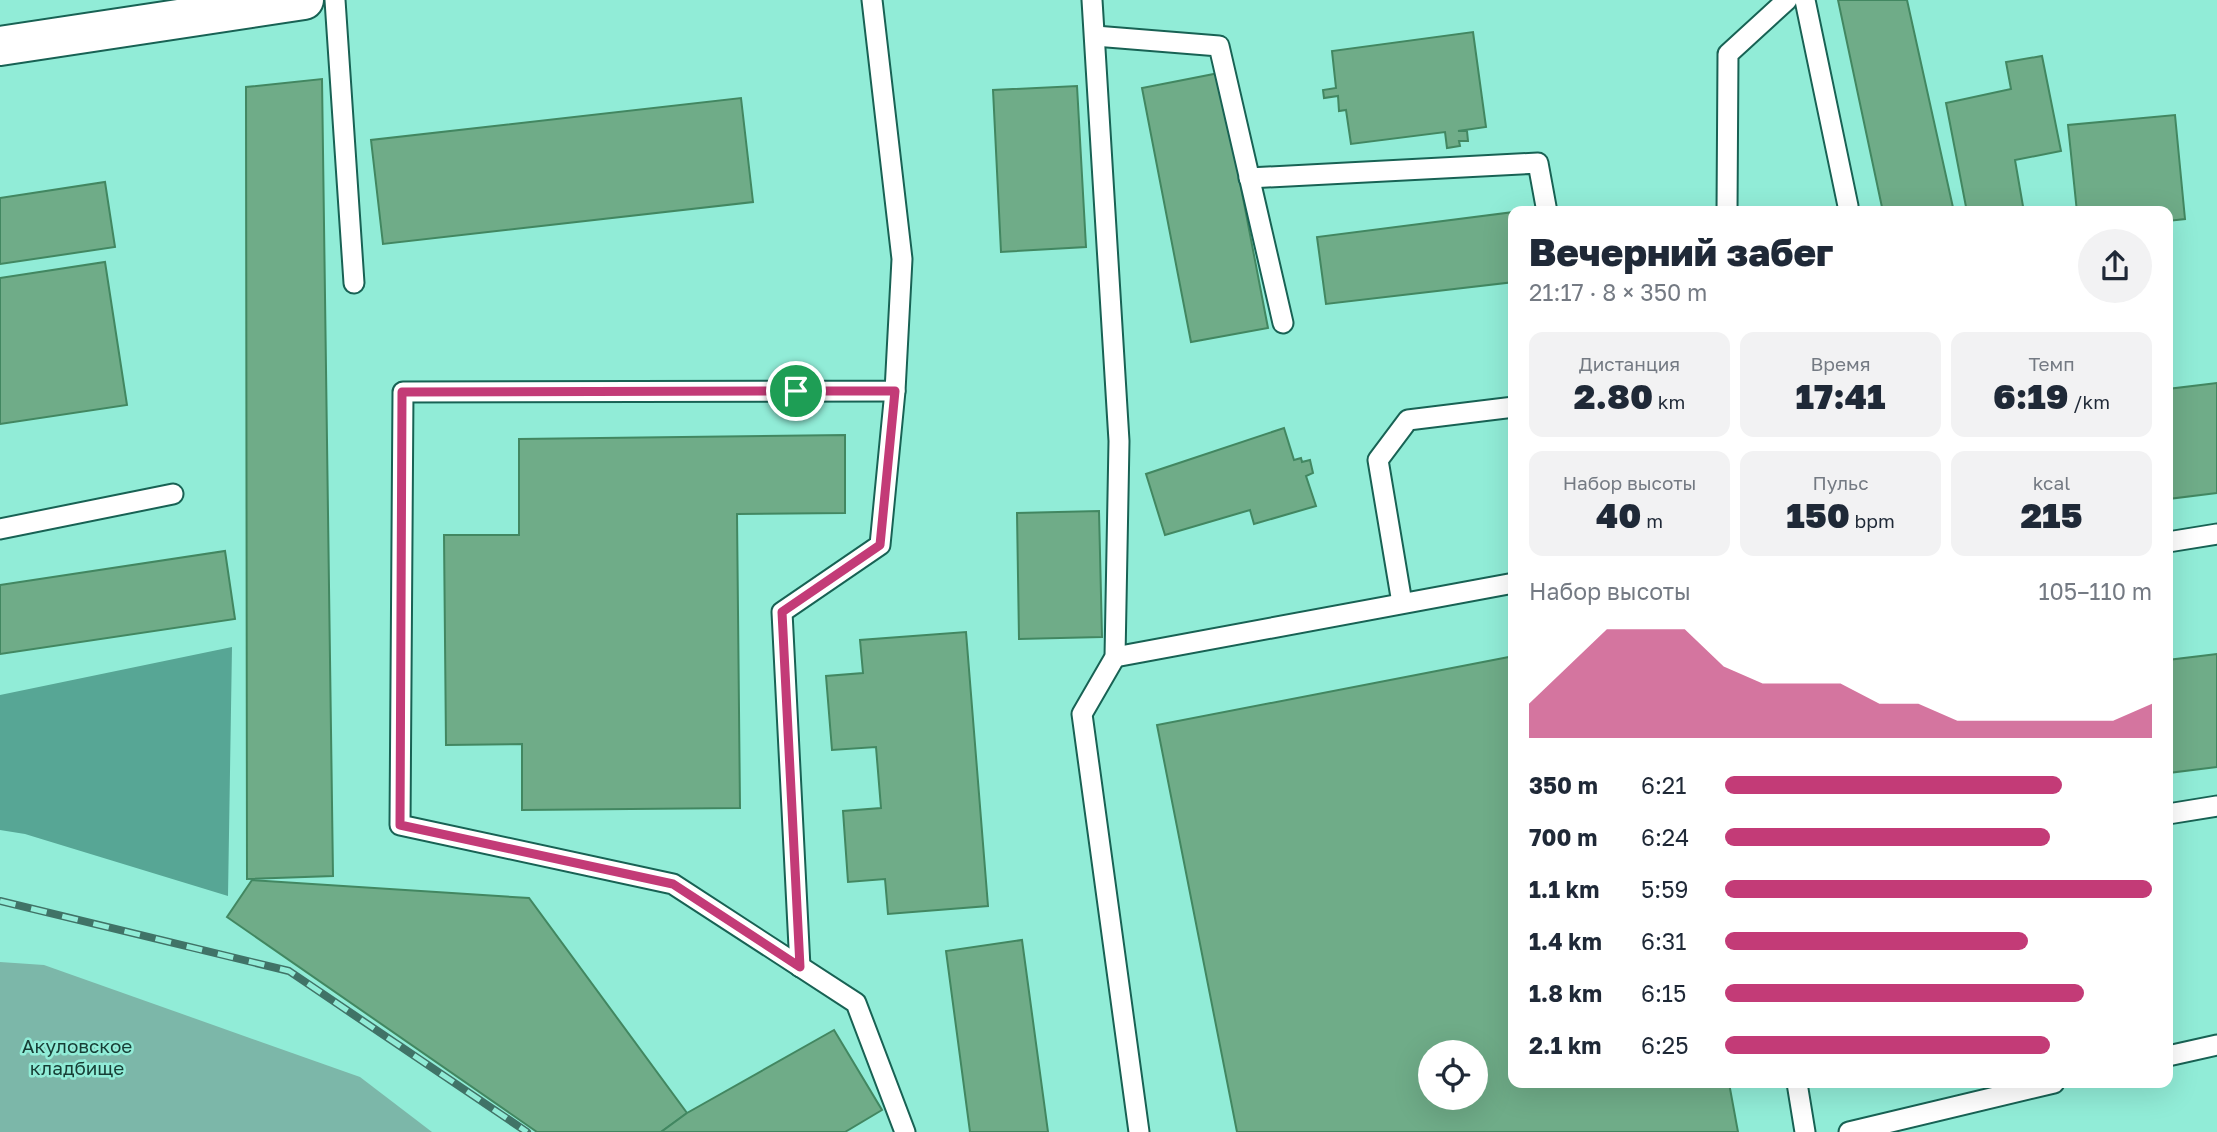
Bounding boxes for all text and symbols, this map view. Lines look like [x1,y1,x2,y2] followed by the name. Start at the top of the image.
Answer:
[1529,229,1834,274] text: Вечерний забег
[2078,229,2152,303] button: share
[1529,278,1707,306] text: 21:17 · 8 × 350 m
[1579,352,1680,375] text: Дистанция
[1811,352,1870,375] text: Время
[2028,352,2075,375] text: Темп
[766,361,826,421] pin
[777,372,815,410] icon: arrive
[1574,375,1653,417] text: 2.80
[1796,375,1885,417] text: 17:41
[1993,375,2069,417] text: 6:19
[1653,390,1685,413] text: km
[2069,390,2110,413] text: /km
[1563,471,1696,494] text: Набор высоты
[1812,471,1869,494] text: Пульс
[2033,471,2070,494] text: kcal
[1596,494,1641,536] text: 40
[1786,494,1850,536] text: 150
[2020,494,2083,536] text: 215
[1641,509,1663,532] text: m
[1850,509,1895,532] text: bpm
[1529,577,1691,605] text: Набор высоты
[2038,577,2152,605] text: 105–110 m
[1529,771,1598,799] text: 350 m
[1641,771,1686,799] text: 6:21
[1529,823,1597,851] text: 700 m
[1641,823,1689,851] text: 6:24
[1529,875,1599,903] text: 1.1 km
[1641,875,1689,903] text: 5:59
[1529,927,1602,955] text: 1.4 km
[1641,927,1686,955] text: 6:31
[1529,979,1602,1007] text: 1.8 km
[1641,979,1686,1007] text: 6:15
[1529,1031,1601,1059] text: 2.1 km
[1641,1031,1689,1059] text: 6:25
[22,1034,132,1079] park label: Акуловское кладбище
[1418,1040,1488,1110] map controls
[1418,1040,1488,1110] button: locate

